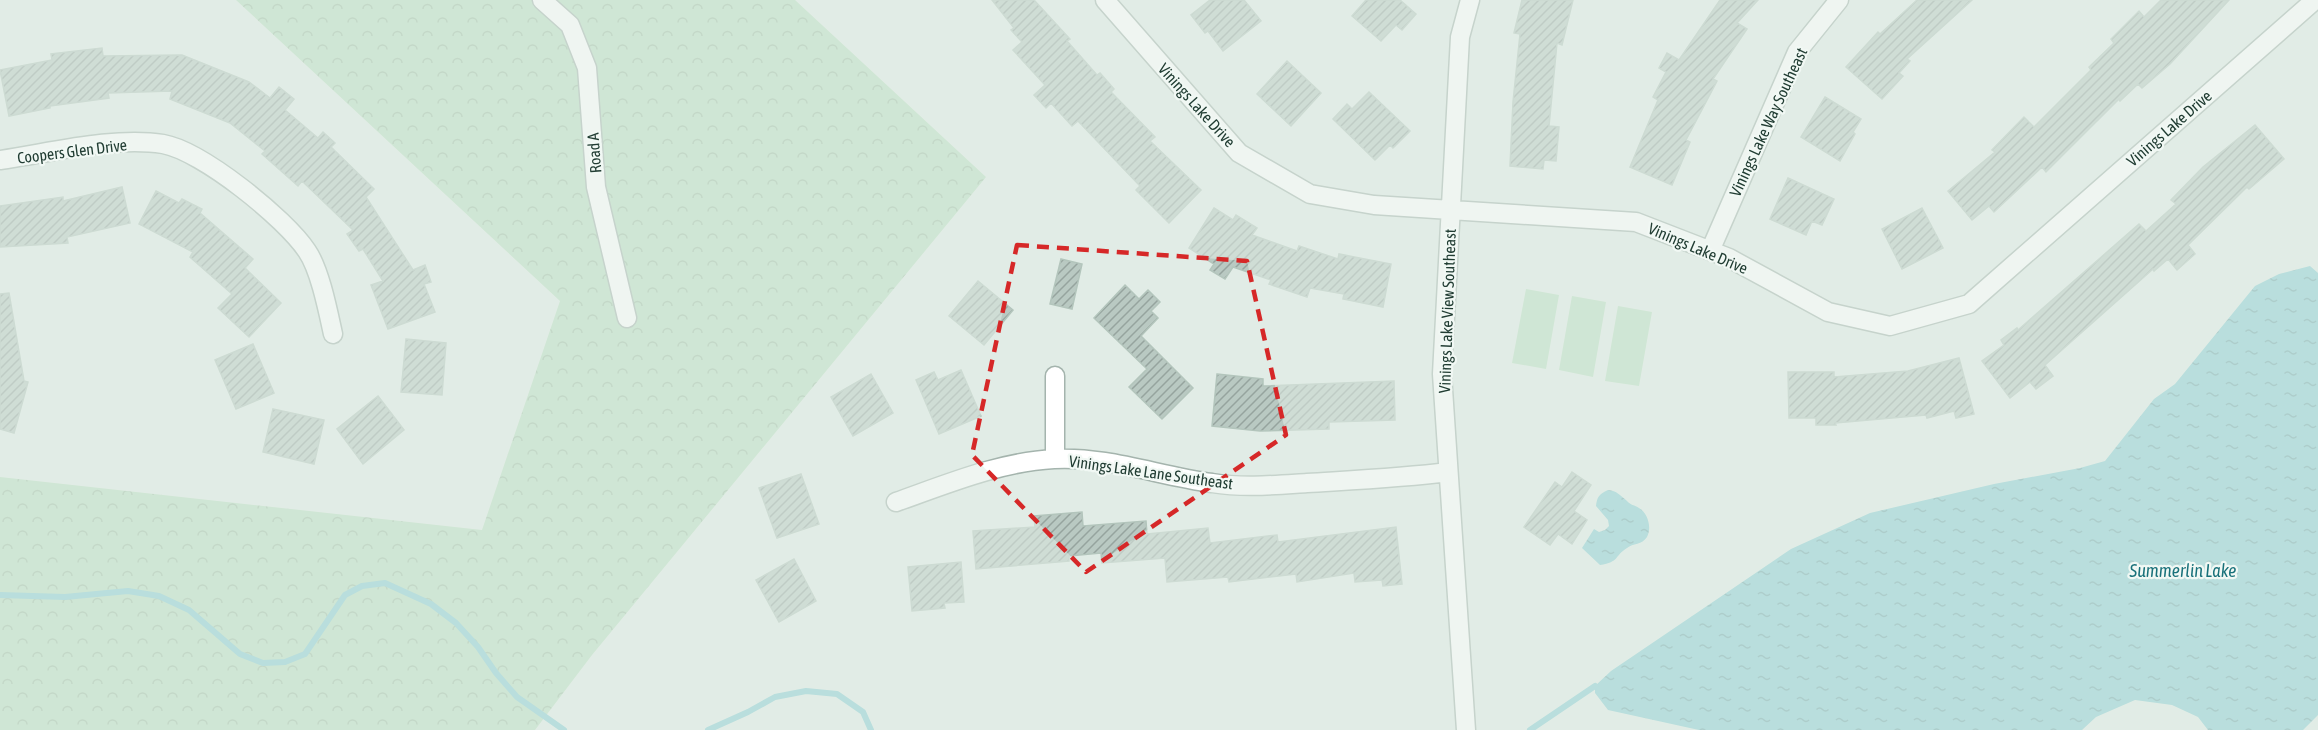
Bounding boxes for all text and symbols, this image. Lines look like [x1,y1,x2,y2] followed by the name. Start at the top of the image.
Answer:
[1726,44,1811,200] street label: Vinings Lake Way Southeast
[1154,59,1239,151] street label: Vinings Lake Drive
[2123,86,2216,170] street label: Vinings Lake Drive
[584,132,604,174] street label: Road A
[16,135,128,168] street label: Coopers Glen Drive
[1645,219,1750,278] street label: Vinings Lake Drive
[1435,228,1460,394] street label: Vinings Lake View Southeast
[1068,452,1235,493] street label: Vinings Lake Lane Southeast
[2129,560,2236,581] water label: Summerlin Lake

